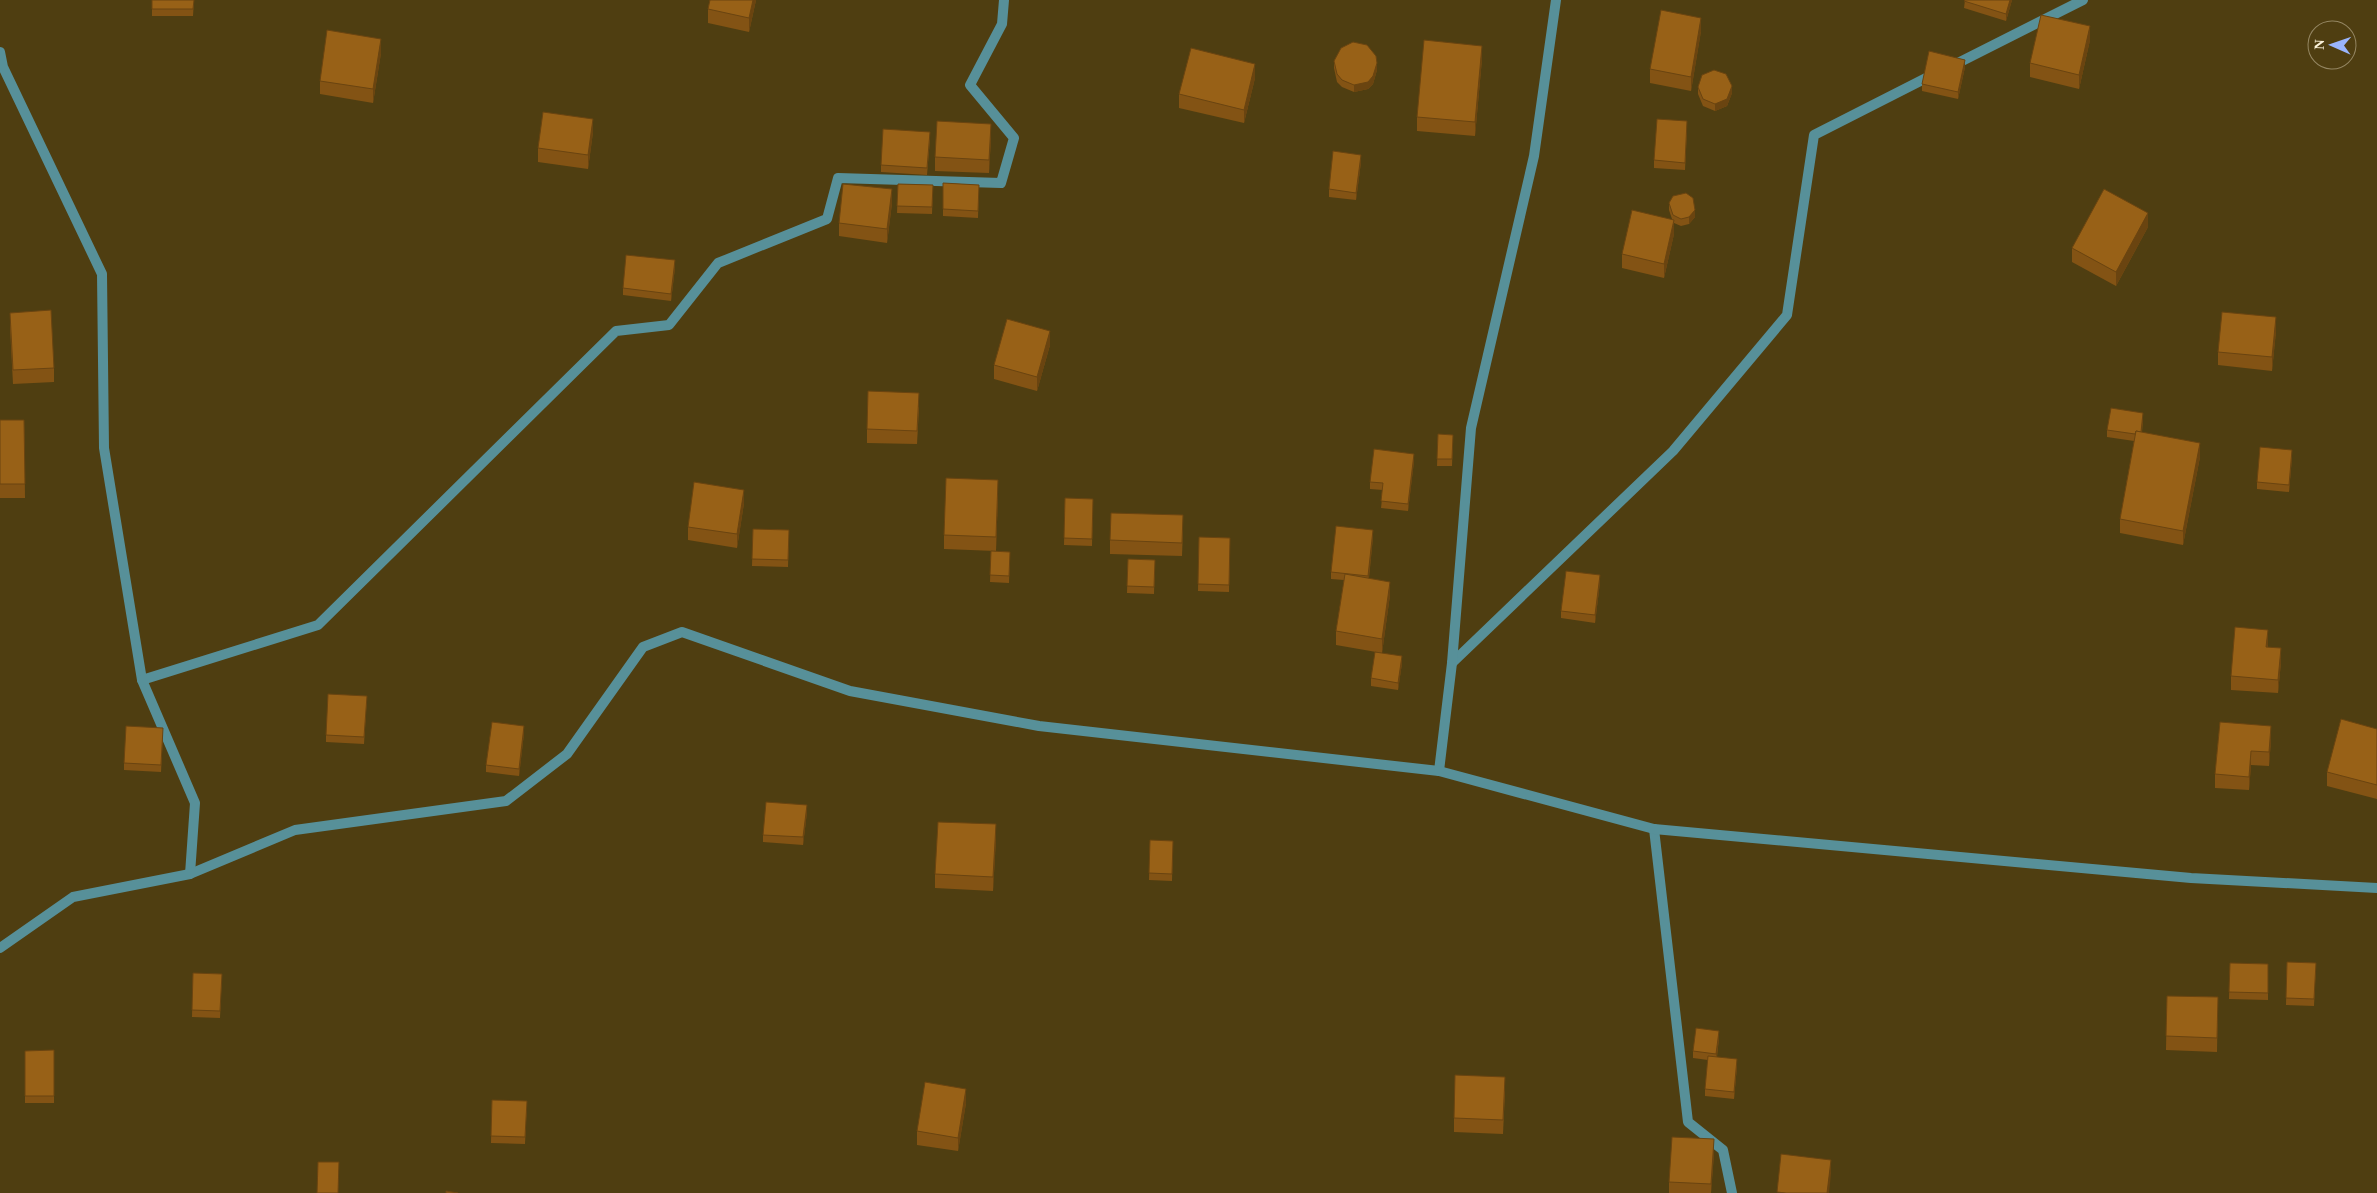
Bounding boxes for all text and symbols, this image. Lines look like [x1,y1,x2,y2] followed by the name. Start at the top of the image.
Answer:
[2307,20,2357,70] north arrow
[2312,39,2327,50] text: N

